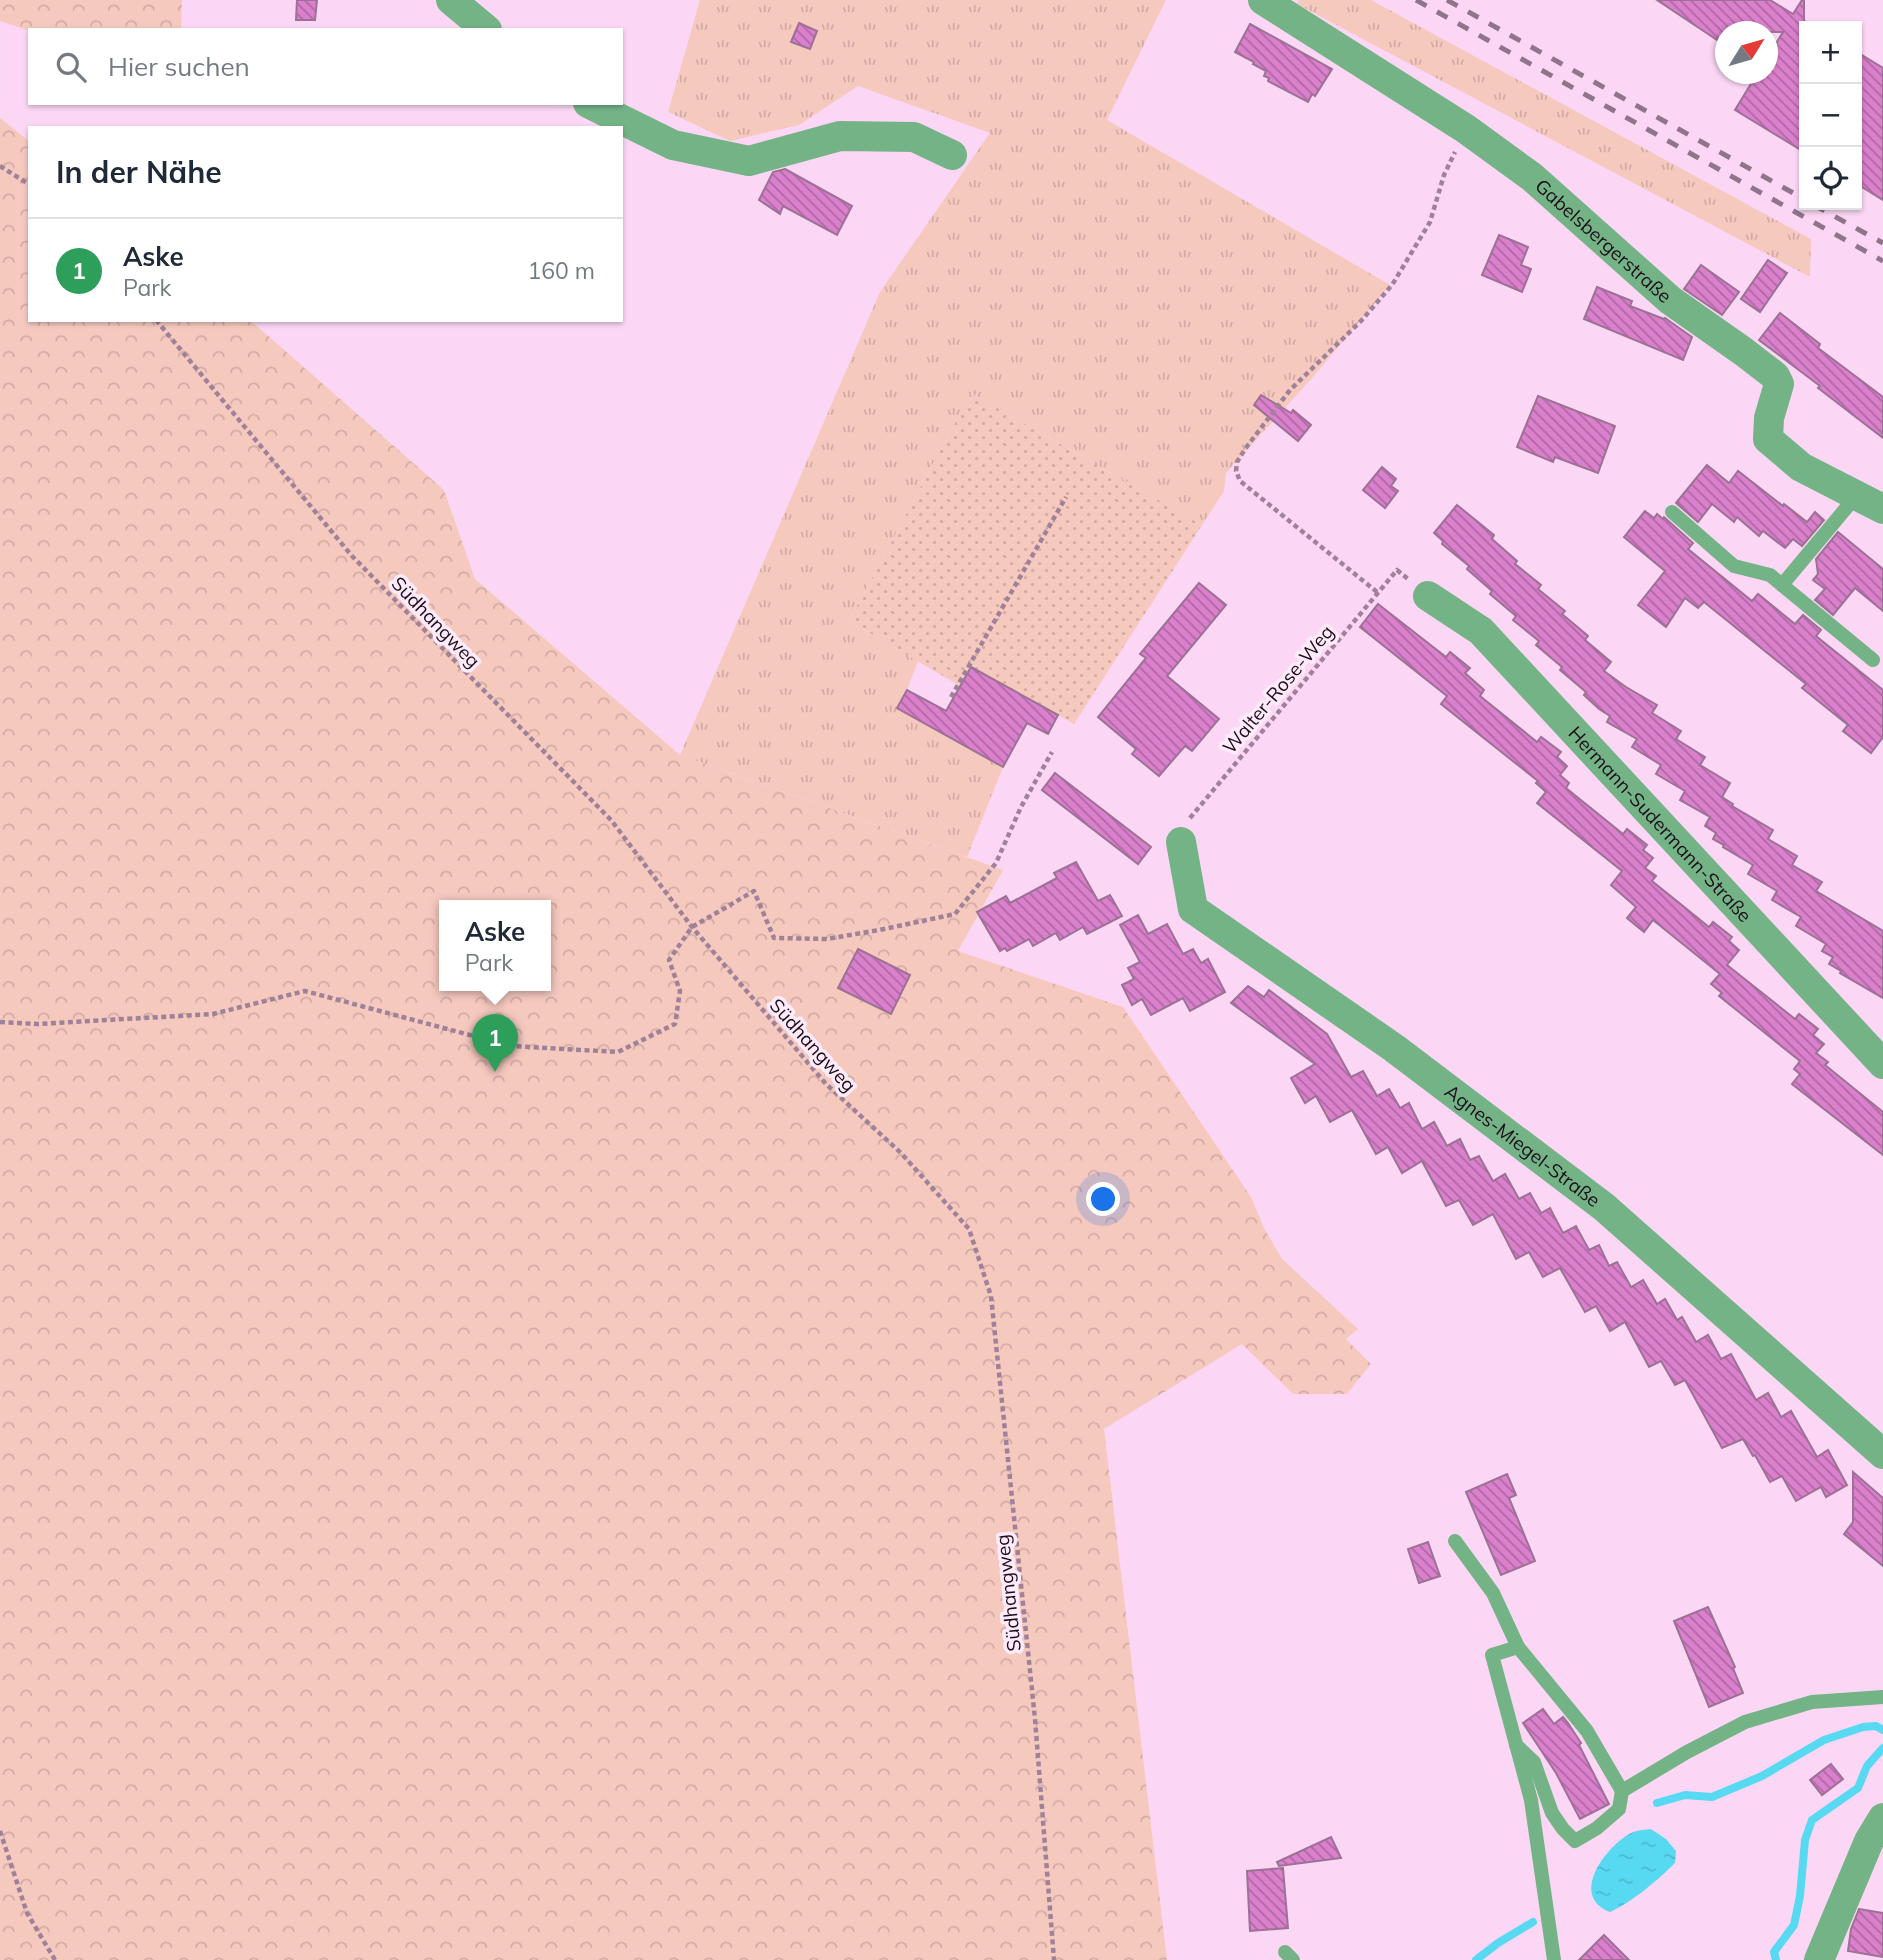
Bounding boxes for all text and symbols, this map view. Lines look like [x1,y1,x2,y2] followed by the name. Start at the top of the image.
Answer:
[1715,21,1778,84] north arrow
[1799,21,1862,210] map controls
[1799,21,1862,84] button: +
[28,28,623,105] search box
[52,48,90,86] icon: search
[108,50,250,83] text: Hier suchen
[1799,84,1862,147] button: −
[1799,147,1862,210] button: locate
[56,153,222,191] text: In der Nähe
[1530,174,1677,308] street label: Gabelsbergerstraße
[123,240,184,273] text: Aske
[72,256,86,285] text: 1
[527,256,595,285] text: 160 m
[123,273,171,302] text: Park
[387,571,485,673] street label: Südhangweg
[1217,620,1339,758] street label: Walter-Rose-Weg
[1563,721,1757,927] street label: Hermann-Sudermann-Straße
[439,900,551,991] popup
[465,915,525,948] text: Aske
[465,948,513,977] text: Park
[765,993,861,1097] street label: Südhangweg
[472,1014,518,1072] pin: 1
[1440,1079,1605,1212] street label: Agnes-Miegel-Straße
[1086,1182,1120,1216] your location
[990,1533,1026,1653] street label: Südhangweg

